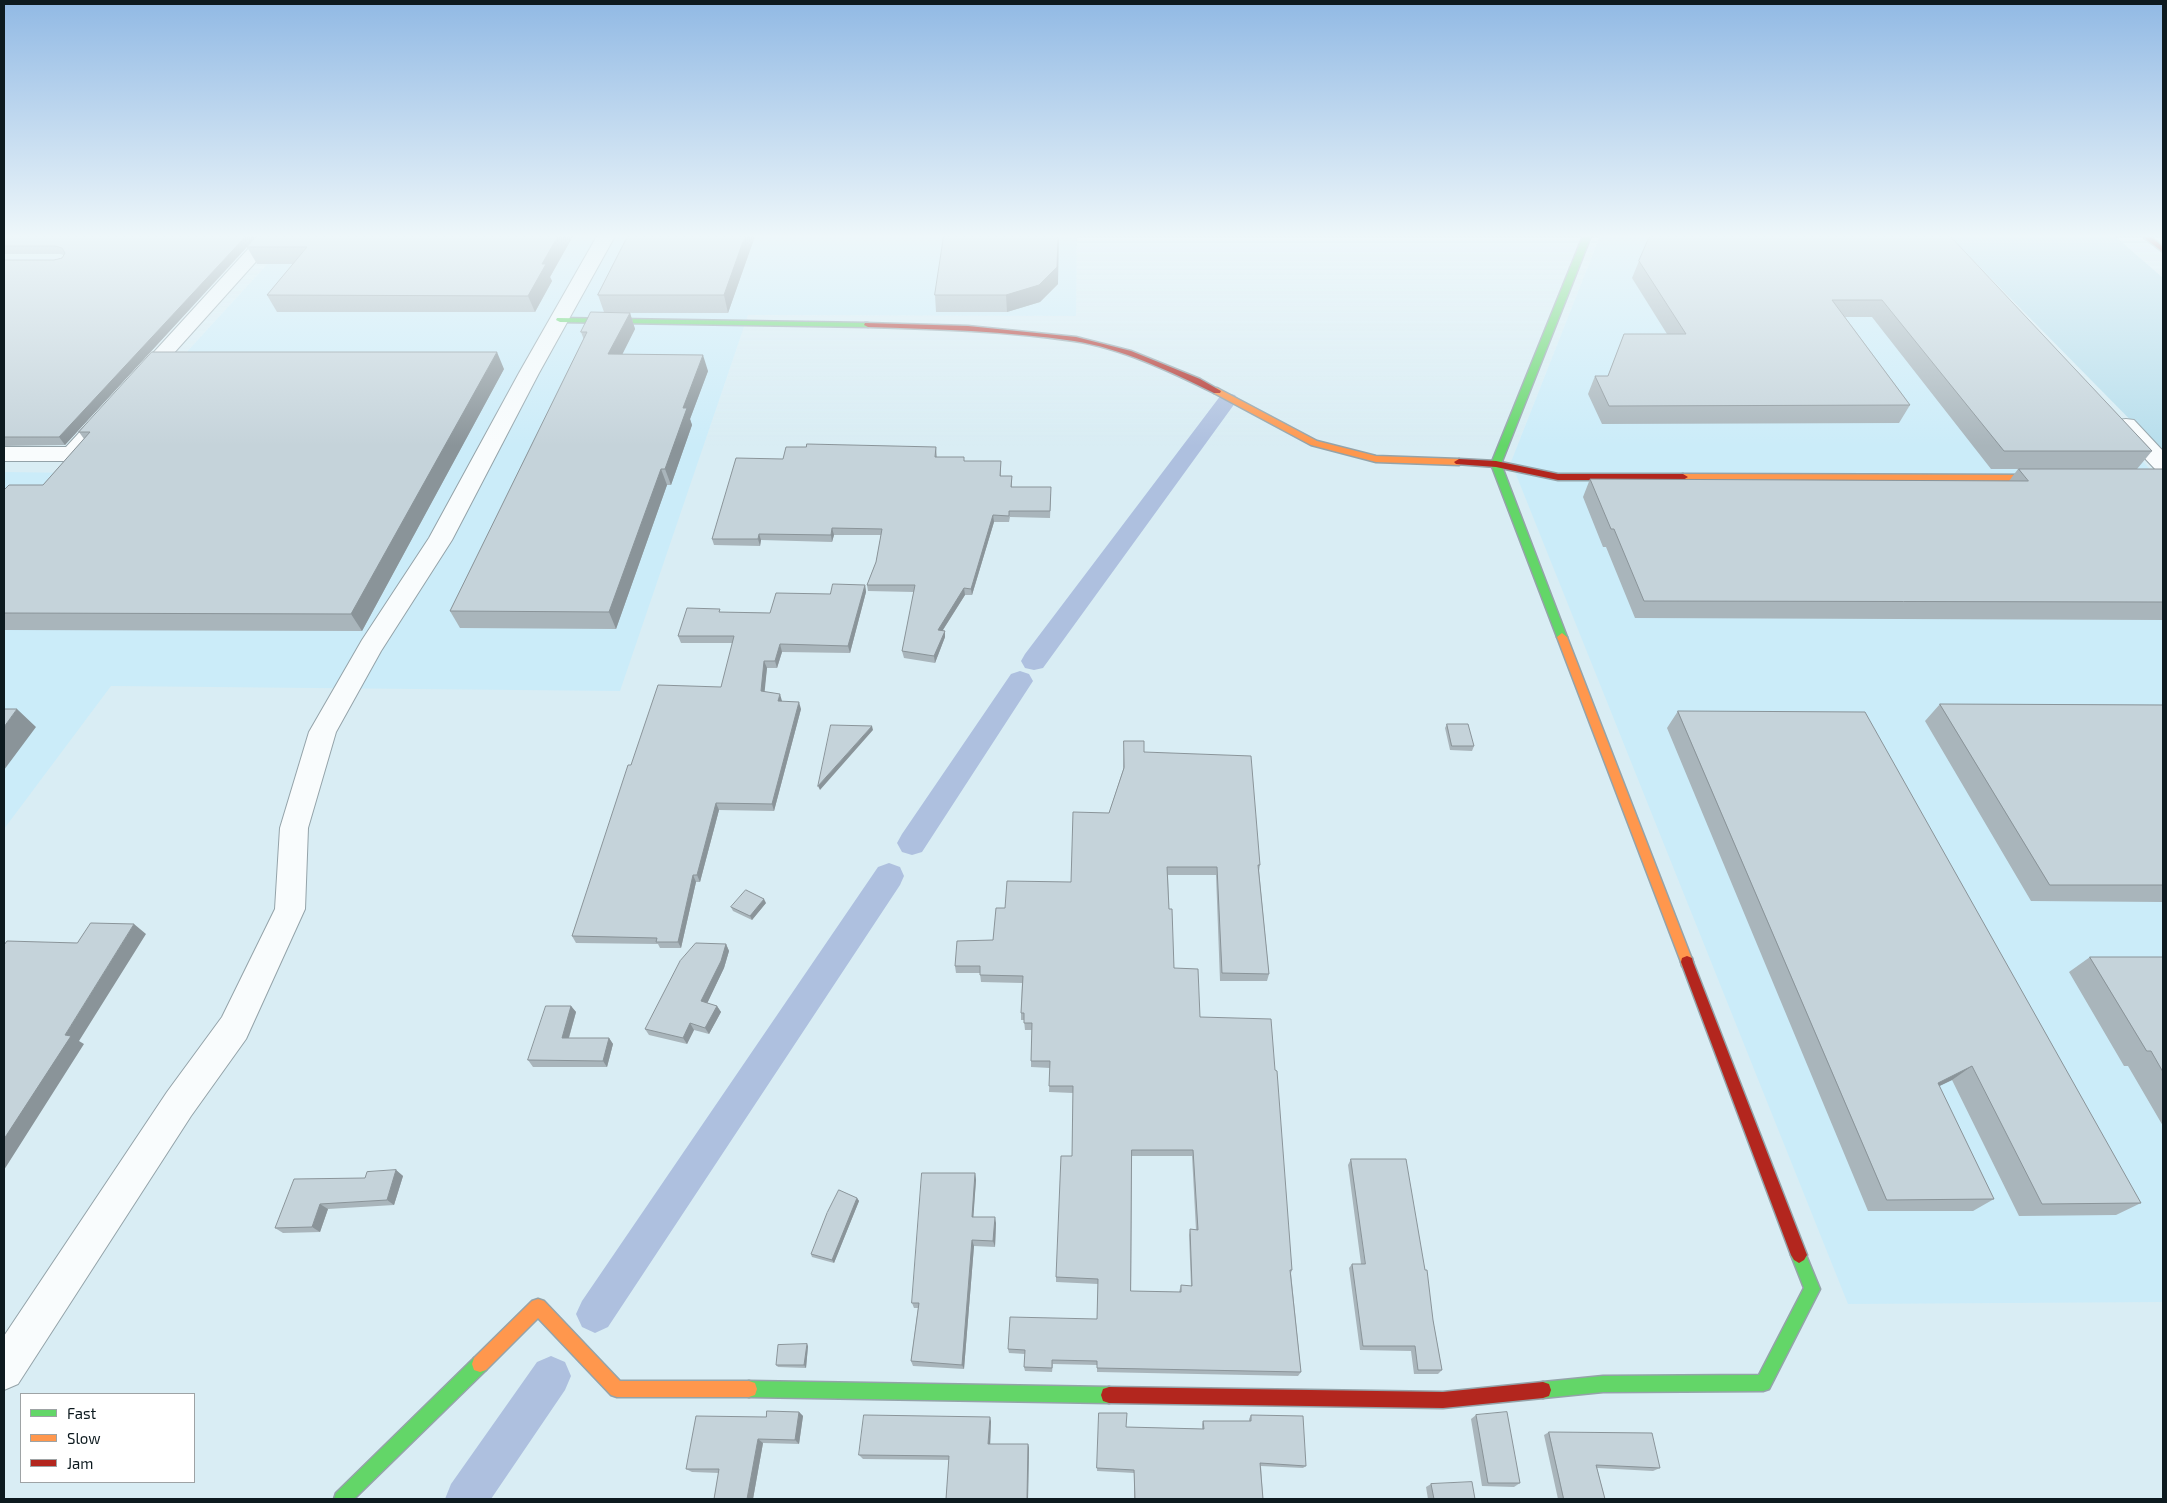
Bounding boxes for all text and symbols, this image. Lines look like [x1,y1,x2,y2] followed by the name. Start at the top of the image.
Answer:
[20,1393,195,1483] legend
[67,1404,96,1422] text: Fast
[67,1429,101,1447] text: Slow
[67,1454,93,1472] text: Jam

